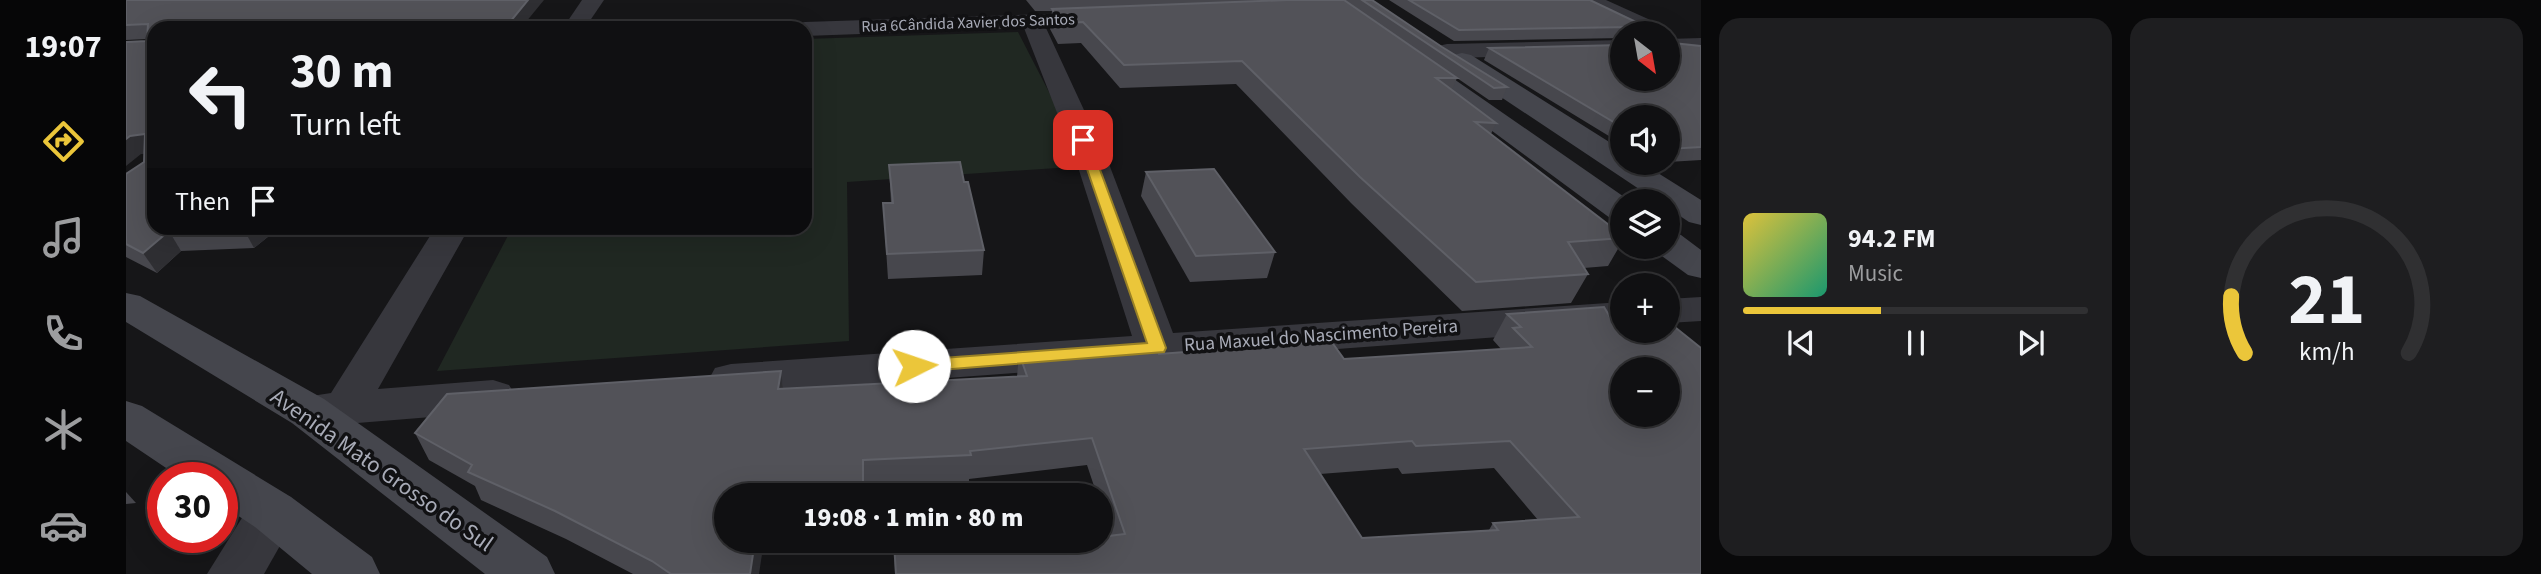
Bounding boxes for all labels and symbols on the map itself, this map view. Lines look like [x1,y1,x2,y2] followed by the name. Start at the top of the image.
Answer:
[861,8,1075,38] street label: Rua 6Cândida Xavier dos Santos
[1610,21,1680,91] north arrow
[1053,110,1113,170] pin
[1183,313,1459,359] street label: Rua Maxuel do Nascimento Pereira
[877,329,951,403] position arrow
[264,380,500,560] street label: Avenida Mato Grosso do Sul
[147,462,238,553] speed limit sign: 30

